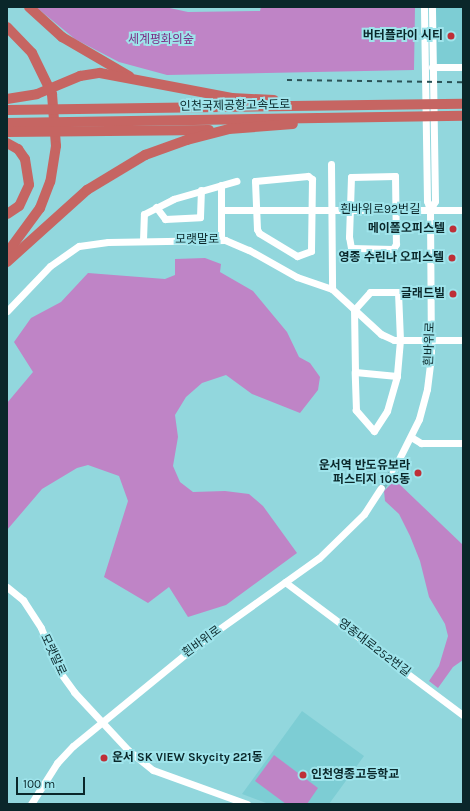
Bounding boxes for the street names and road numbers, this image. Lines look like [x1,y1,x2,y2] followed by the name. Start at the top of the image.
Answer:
[180,98,290,114] street label: 인천국제공항고속도로
[340,203,420,217] street label: 흰바위로92번길
[175,233,219,247] street label: 모랫말로
[422,322,438,366] street label: 흰바위로
[335,616,413,680] street label: 영종대로252번길
[180,623,224,661] street label: 흰바위로
[37,632,69,678] street label: 모랫말로

